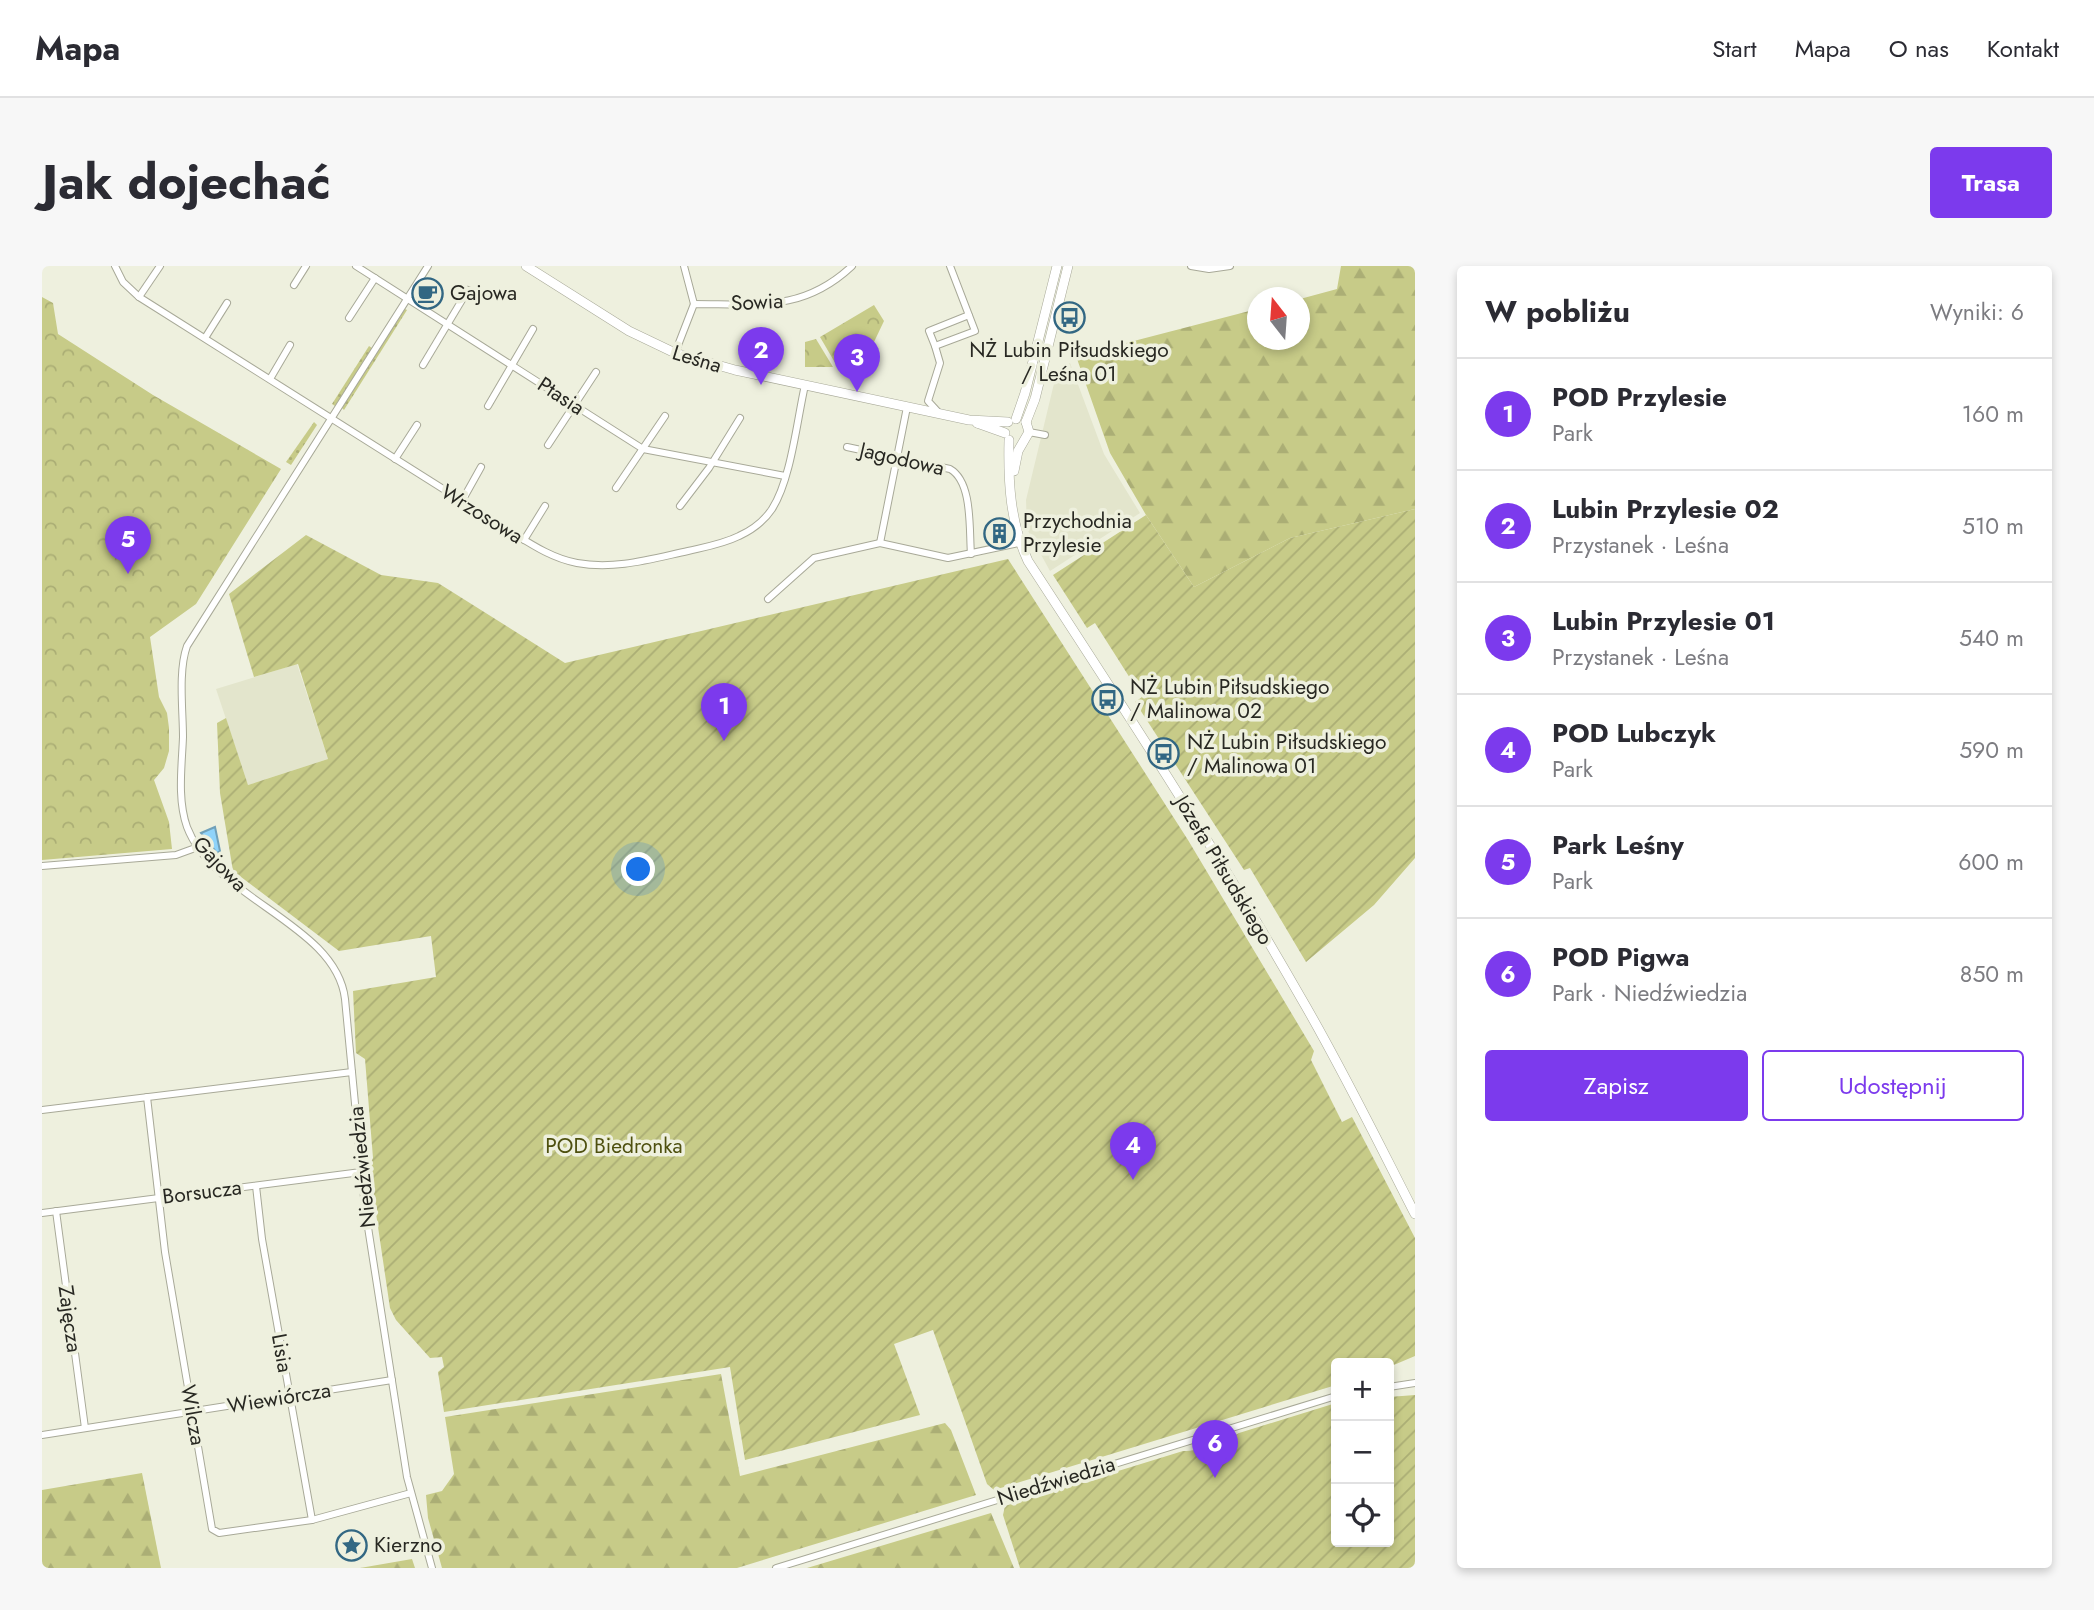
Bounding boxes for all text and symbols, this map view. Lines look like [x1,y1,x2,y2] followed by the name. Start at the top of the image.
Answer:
[35,25,120,72] text: Mapa
[1712,31,1757,66] text: Start
[1795,31,1851,66] text: Mapa
[1889,31,1949,66] text: O nas
[1987,31,2059,66] text: Kontakt
[42,147,331,217] text: Jak dojechać
[1930,147,2052,218] button: Trasa
[410,276,444,310] cafe icon: Gajowa
[450,278,517,308] place label: Gajowa
[730,286,784,318] street label: Sowia
[1247,287,1310,350] north arrow
[1485,290,1630,333] text: W pobliżu
[1930,295,2024,329] text: Wyniki: 6
[1052,301,1086,335] bus stop icon: NŻ Lubin Piłsudskiego / Leśna 01
[738,327,784,385] pin: 2
[834,334,880,392] pin: 3
[969,335,1169,389] place label: NŻ Lubin Piłsudskiego / Leśna 01
[669,337,725,381] street label: Leśna
[532,370,590,422] street label: Ptasia
[1552,378,1727,416] text: POD Przylesie
[1502,397,1514,431] text: 1
[1962,397,2024,431] text: 160 m
[1552,416,1593,450] text: Park
[854,434,947,483] street label: Jagodowa
[435,477,529,551] street label: Wrzosowa
[1552,490,1779,528] text: Lubin Przylesie 02
[1023,506,1132,560] place label: Przychodnia Przylesie
[1500,509,1516,543] text: 2
[1962,509,2024,543] text: 510 m
[105,516,151,574] pin: 5
[983,516,1017,550] building icon: Przychodnia Przylesie
[1552,528,1729,562] text: Przystanek · Leśna
[1552,602,1775,640] text: Lubin Przylesie 01
[1501,621,1515,655] text: 3
[1959,621,2024,655] text: 540 m
[1552,640,1729,674] text: Przystanek · Leśna
[1130,672,1330,726] place label: NŻ Lubin Piłsudskiego / Malinowa 02
[1090,682,1124,716] bus stop icon: NŻ Lubin Piłsudskiego / Malinowa 02
[701,683,747,741] pin: 1
[1552,714,1716,752] text: POD Lubczyk
[1187,727,1387,781] place label: NŻ Lubin Piłsudskiego / Malinowa 01
[1500,733,1516,767] text: 4
[1959,733,2024,767] text: 590 m
[1147,737,1181,771] bus stop icon: NŻ Lubin Piłsudskiego / Malinowa 01
[1552,752,1593,786] text: Park
[1166,787,1280,950] street label: Józefa Piłsudskiego
[1552,826,1684,864] text: Park Leśny
[186,829,254,899] street label: Gajowa
[1501,845,1515,879] text: 5
[1958,845,2024,879] text: 600 m
[621,852,655,886] your location
[1552,864,1593,898] text: Park
[1552,938,1689,976] text: POD Pigwa
[1500,957,1516,991] text: 6
[1960,957,2024,991] text: 850 m
[1552,976,1747,1010] text: Park · Niedźwiedzia
[1485,1050,1748,1121] button: Zapisz
[1762,1050,2024,1121] button: Udostępnij
[341,1105,383,1229] street label: Niedźwiedzia
[1110,1122,1156,1180] pin: 4
[545,1131,683,1161] park label: POD Biedronka
[161,1172,243,1212] street label: Borsucza
[50,1284,90,1354] street label: Zajęcza
[264,1331,300,1375] street label: Lisia
[1331,1358,1394,1547] map controls
[1331,1358,1394,1421] button: +
[225,1375,333,1421] street label: Wiewiórcza
[173,1382,213,1448] street label: Wilcza
[1192,1420,1238,1478] pin: 6
[1331,1421,1394,1484] button: −
[993,1449,1119,1513] street label: Niedźwiedzia
[1331,1484,1394,1547] button: locate
[334,1528,368,1562] place icon: Kierzno
[374,1530,442,1560] place label: Kierzno

